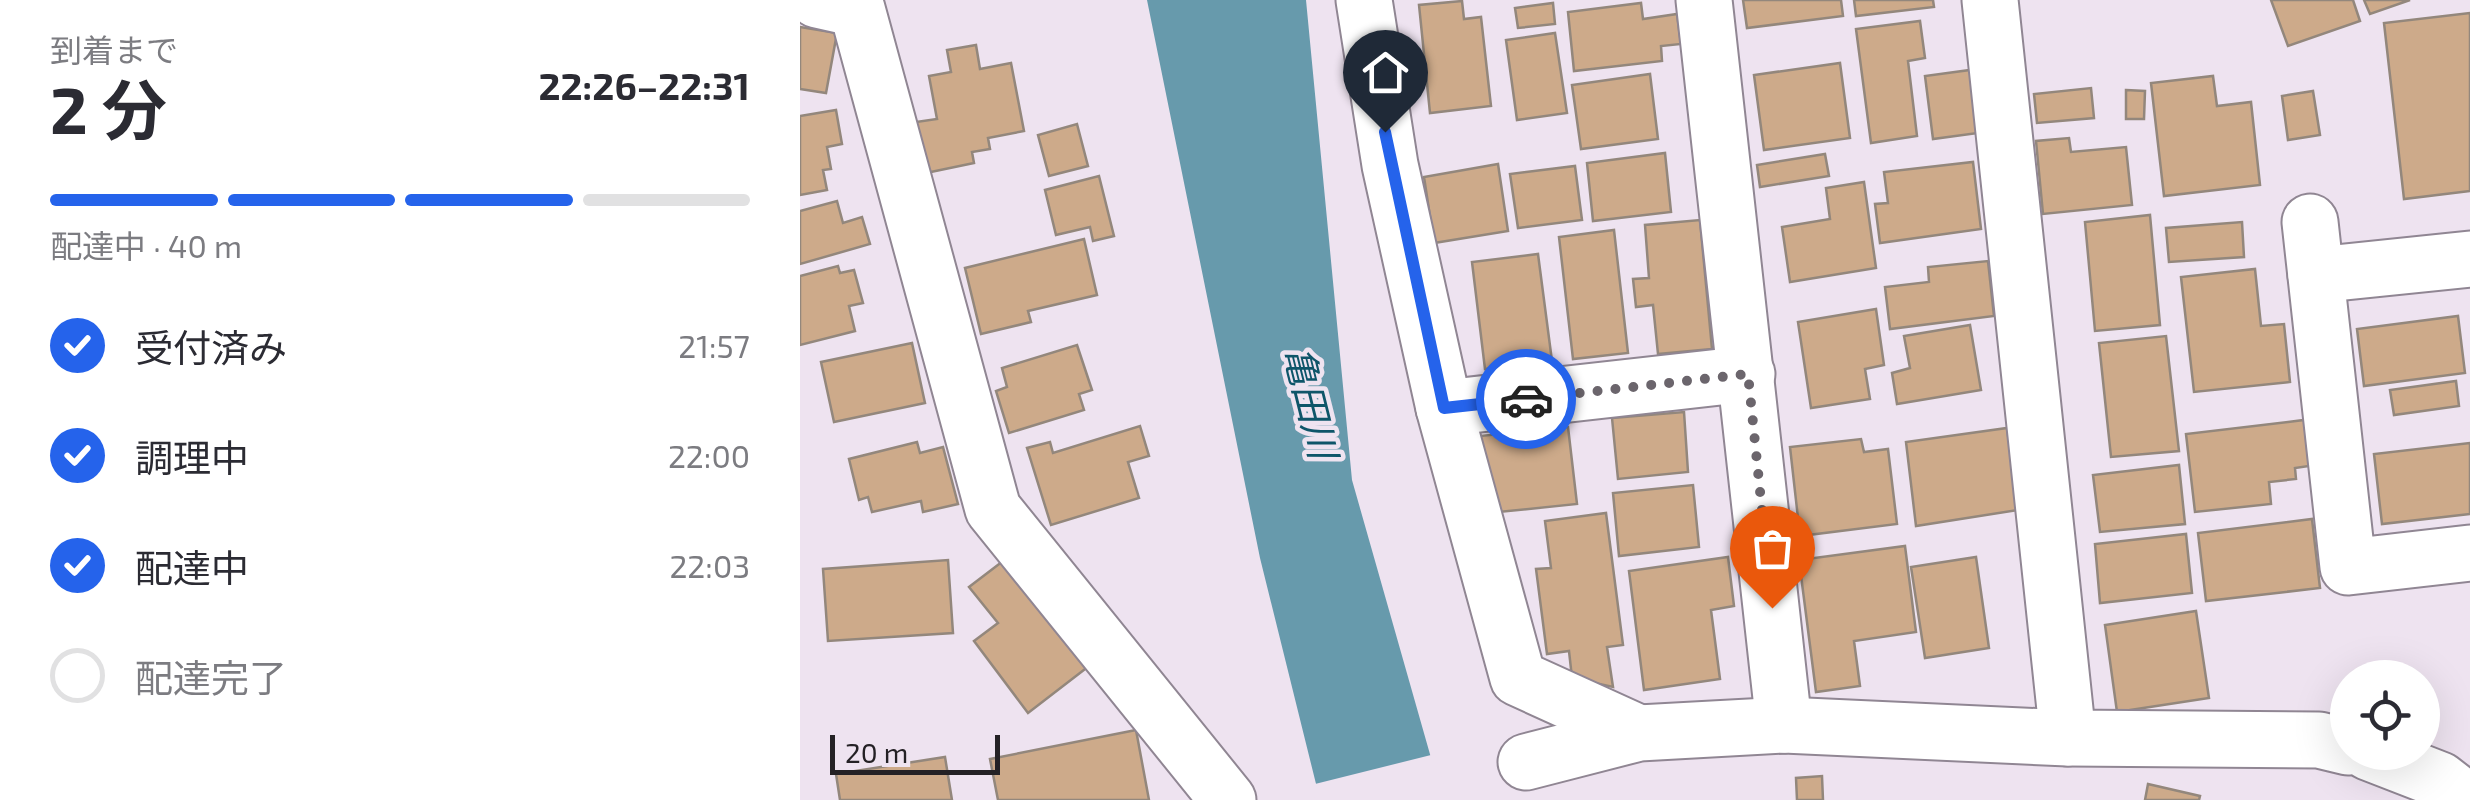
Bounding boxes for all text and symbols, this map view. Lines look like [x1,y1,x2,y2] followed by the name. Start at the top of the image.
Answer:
[50,30,178,68] text: 到着まで
[1343,30,1428,133] pin
[1358,45,1413,100] icon: home
[538,62,750,108] text: 22:26–22:31
[50,69,167,147] text: 2 分
[50,226,242,264] text: 配達中 · 40 m
[50,318,105,373] icon: check
[135,324,287,370] text: 受付済み
[678,326,750,364] text: 21:57
[1276,341,1349,467] water label: 亀田川
[1476,349,1576,449] courier
[1499,372,1554,427] icon: car
[50,428,105,483] icon: check
[135,434,249,480] text: 調理中
[668,436,750,474] text: 22:00
[1730,506,1815,609] pin
[1745,521,1800,576] icon: bag
[50,538,105,593] icon: check
[135,544,249,590] text: 配達中
[669,546,750,584] text: 22:03
[135,654,287,700] text: 配達完了
[2330,660,2440,770] map controls
[2330,660,2440,770] button: locate
[830,730,1000,774] scale bar
[845,735,908,769] text: 20 m

